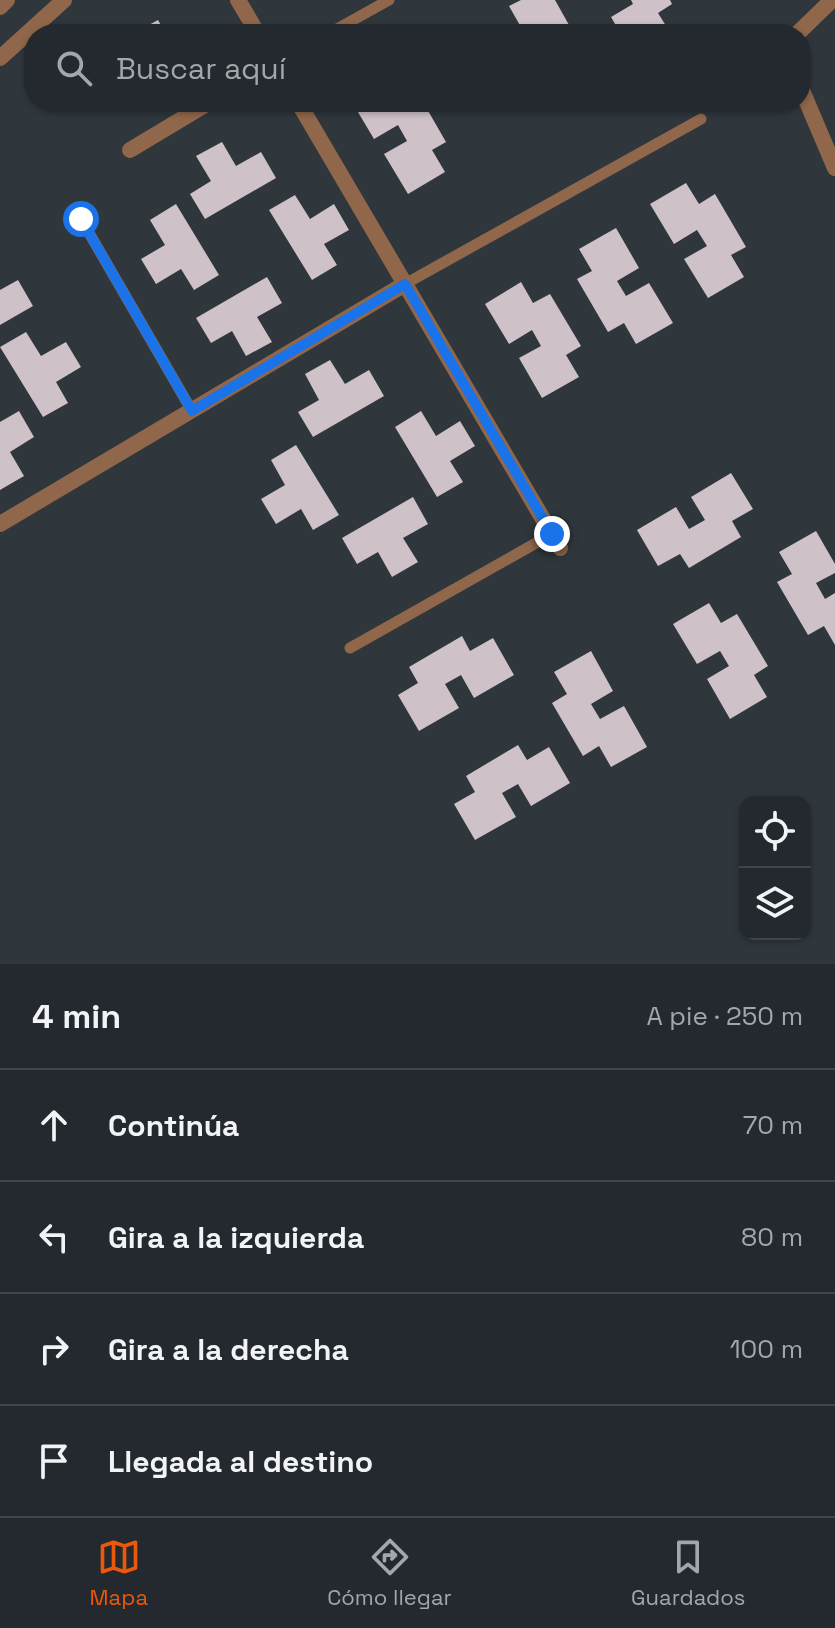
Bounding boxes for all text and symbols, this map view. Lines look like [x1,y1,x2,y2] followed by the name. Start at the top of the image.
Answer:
[24,24,811,112] search box
[52,46,96,90] icon: search
[116,49,286,88] text: Buscar aquí
[63,201,99,237] route start
[534,516,570,552] route end
[739,796,811,940] map controls
[739,796,811,868] button: locate
[739,868,811,940] button: layers
[32,995,121,1038] text: 4 min
[647,999,803,1033] text: A pie · 250 m
[32,1103,76,1147] icon: ahead
[108,1106,239,1145] text: Continúa
[743,1108,803,1142] text: 70 m
[32,1215,76,1259] icon: left
[108,1218,364,1257] text: Gira a la izquierda
[741,1220,803,1254] text: 80 m
[32,1327,76,1371] icon: right
[108,1330,349,1369] text: Gira a la derecha
[730,1332,803,1366] text: 100 m
[32,1439,76,1483] icon: arrive
[108,1442,373,1481] text: Llegada al destino
[90,1535,148,1611] tab: Mapa
[327,1535,452,1611] tab: Cómo llegar
[631,1535,745,1611] tab: Guardados

